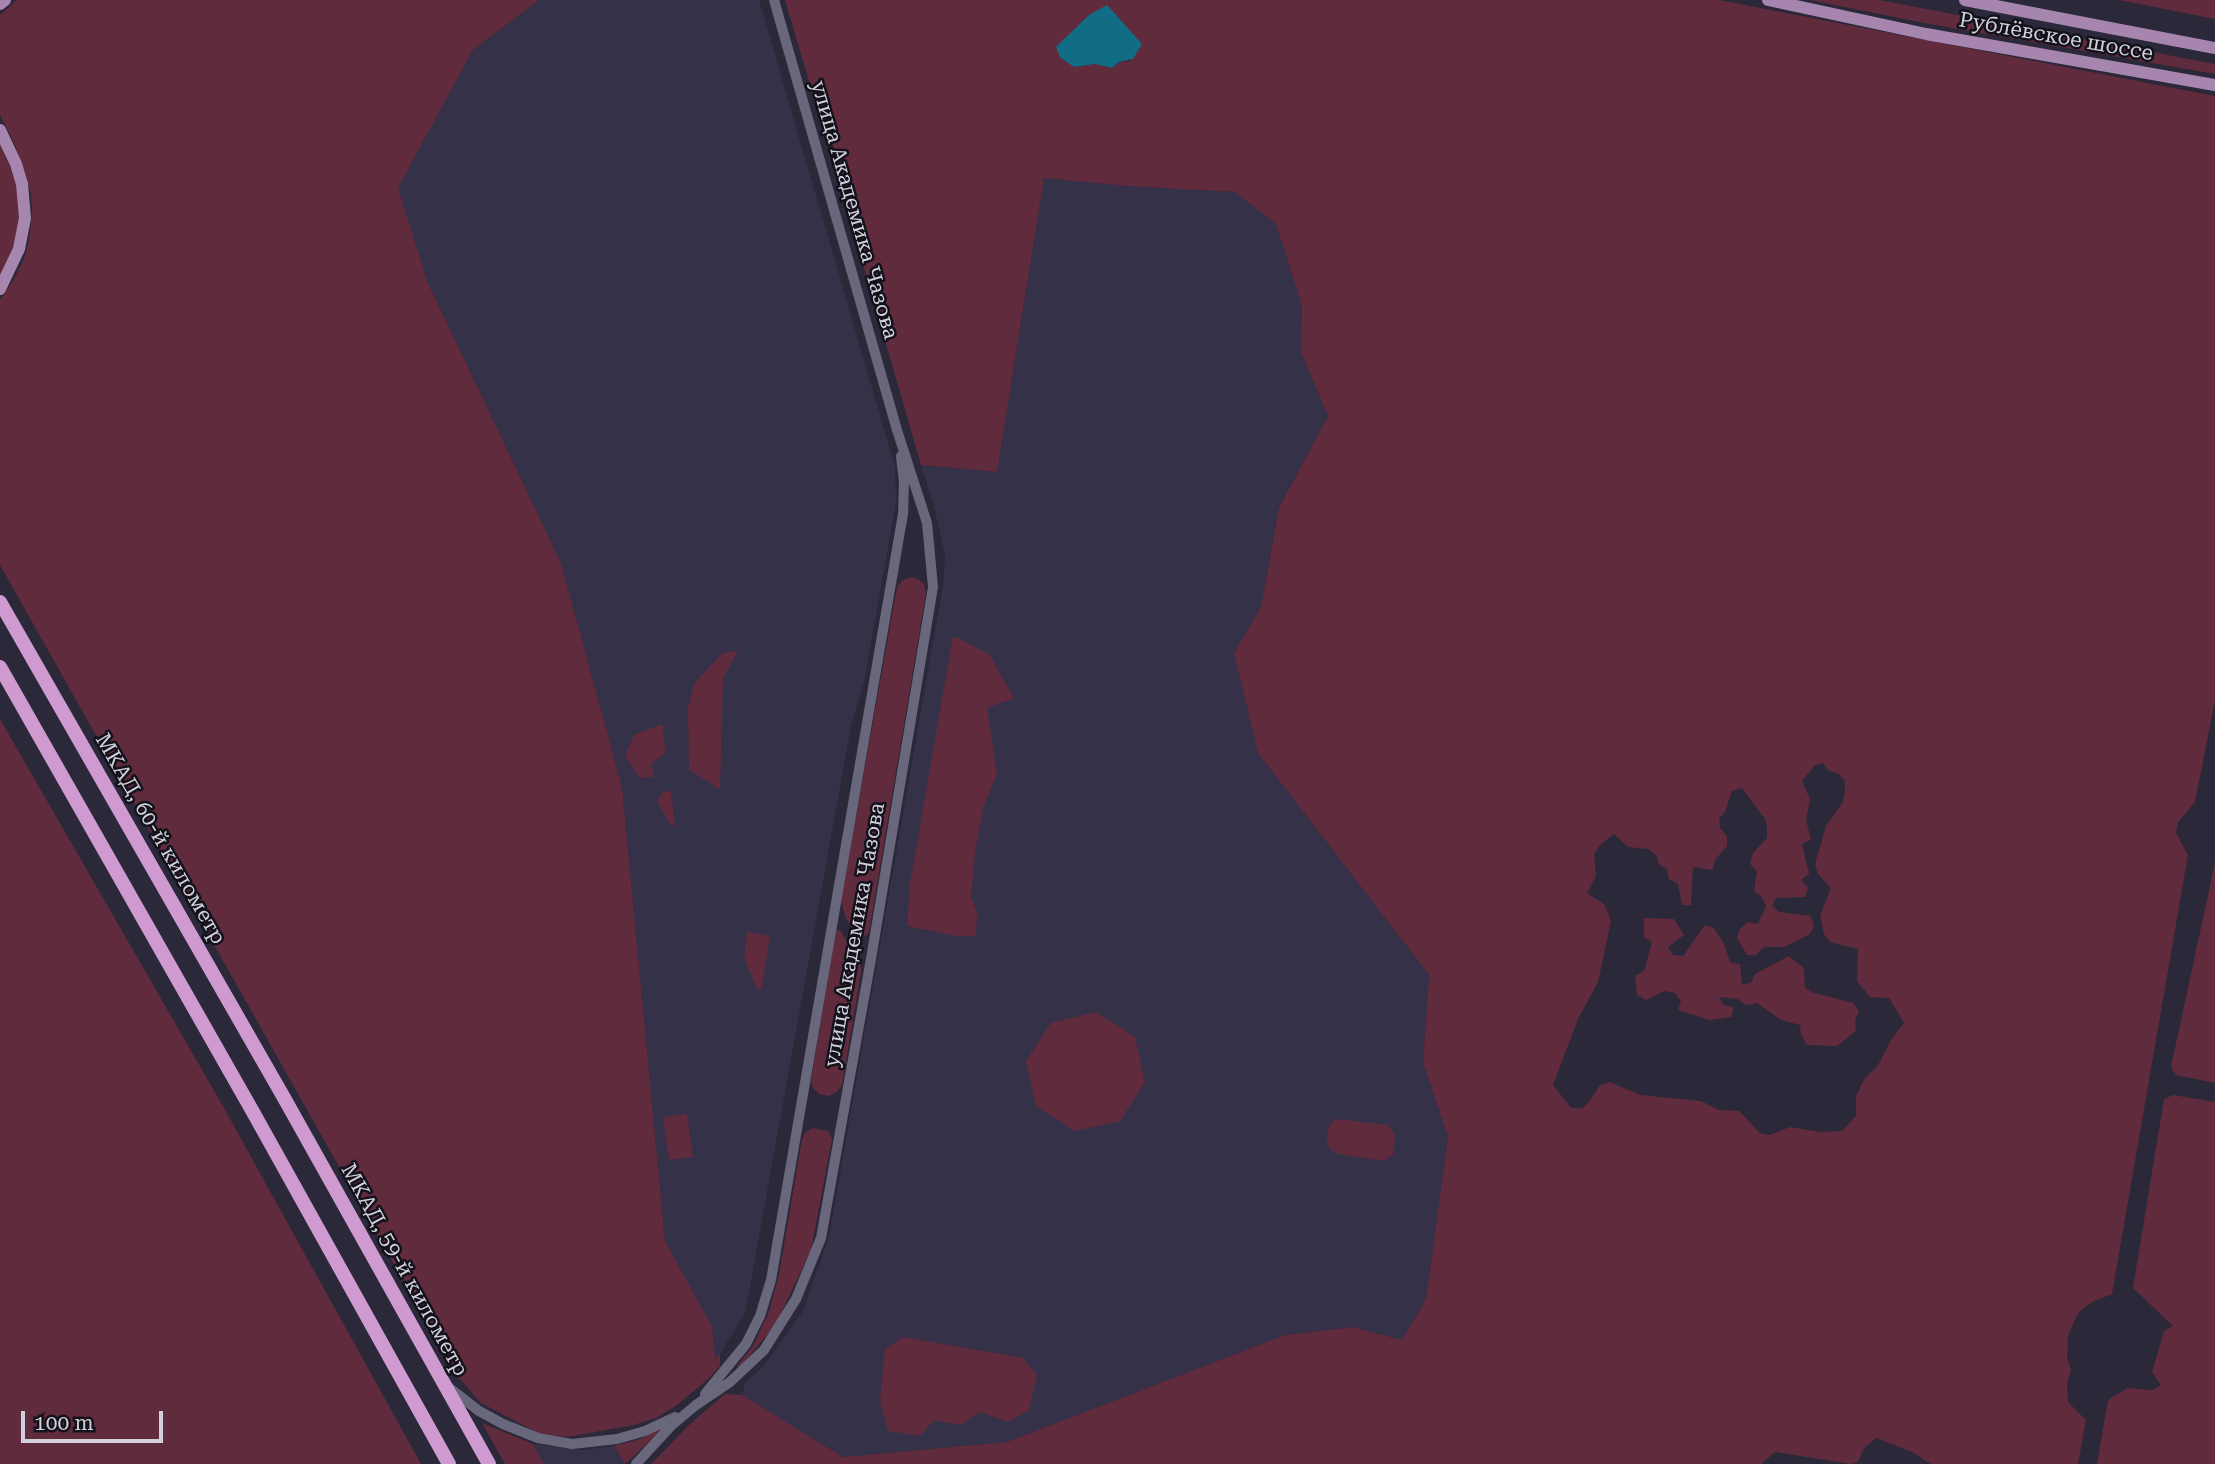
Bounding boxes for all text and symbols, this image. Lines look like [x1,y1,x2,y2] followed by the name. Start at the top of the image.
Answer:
[1957,7,2155,67] street label: Рублёвское шоссе
[805,78,903,342] street label: улица Академика Чазова
[89,729,231,949] street label: МКАД, 60-й километр
[819,801,891,1069] street label: улица Академика Чазова
[335,1159,473,1381] street label: МКАД, 59-й километр
[24,1398,166,1442] scale bar
[34,1411,94,1435] text: 100 m

